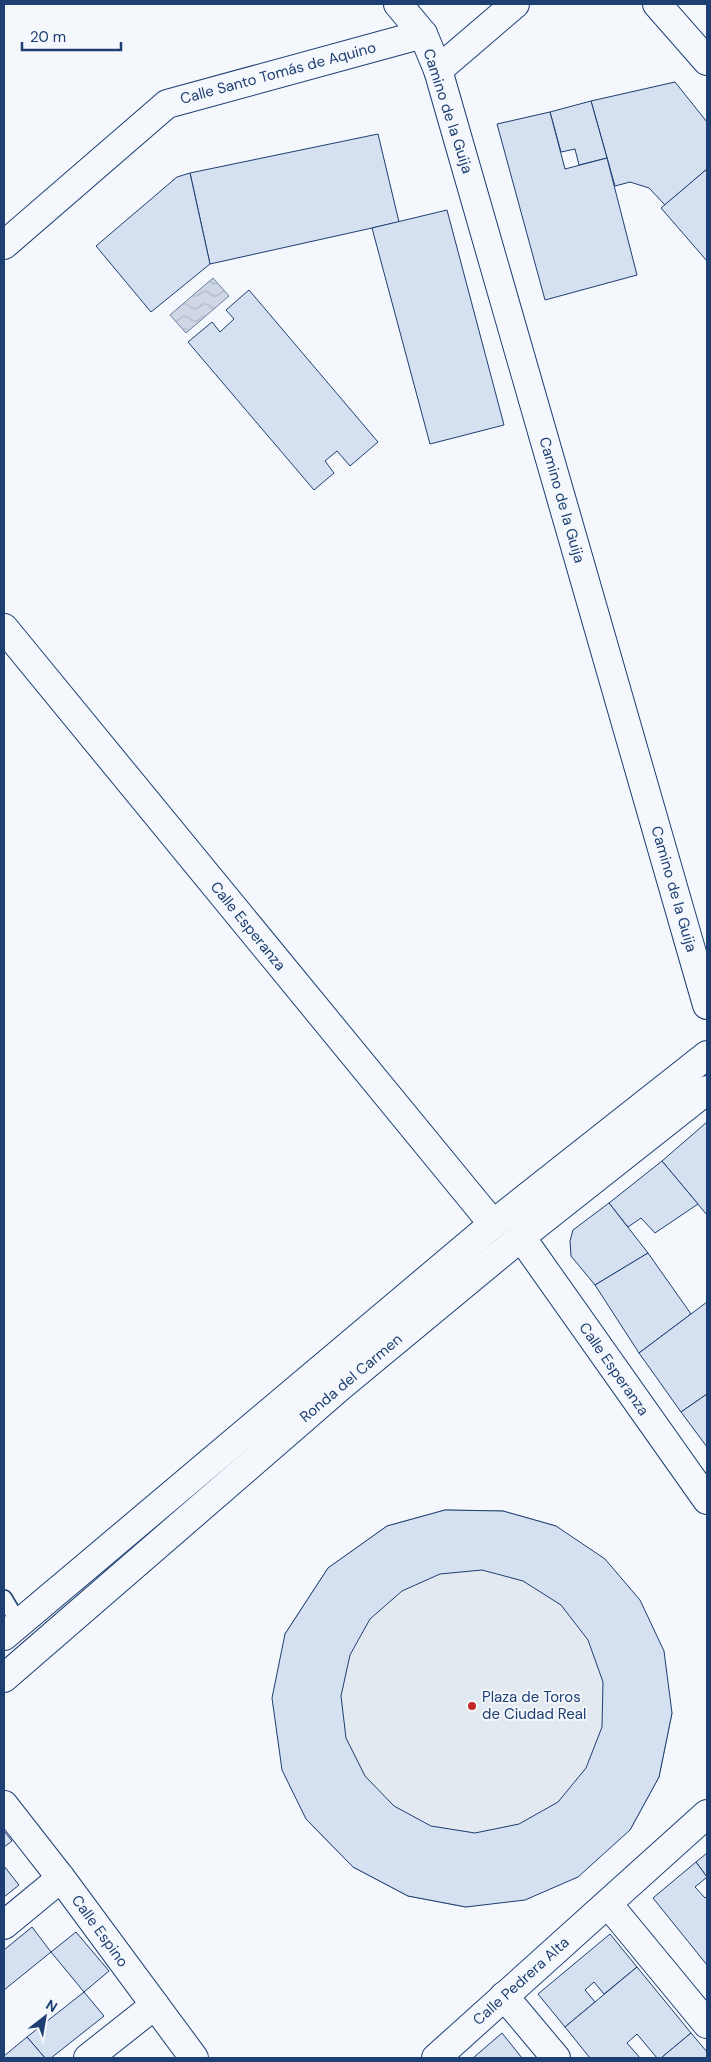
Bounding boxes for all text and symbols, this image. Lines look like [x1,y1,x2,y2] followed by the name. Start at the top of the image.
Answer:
[22,20,121,52] scale bar
[30,27,66,47] text: 20 m
[178,37,378,109] street label: Calle Santo Tomás de Aquino
[418,46,478,176] street label: Camino de la Guija
[534,435,590,565] street label: Camino de la Guija
[646,824,702,954] street label: Camino de la Guija
[206,877,290,975] street label: Calle Esperanza
[574,1318,654,1420] street label: Calle Esperanza
[296,1329,406,1427] street label: Ronda del Carmen
[482,1687,586,1724] place label: Plaza de Toros de Ciudad Real
[466,1700,478,1712] marker: Plaza de Toros de Ciudad Real
[67,1891,133,1971] street label: Calle Espino
[469,1932,573,2030] street label: Calle Pedrera Alta
[20,1992,70,2042] north arrow
[43,1996,61,2016] text: N

